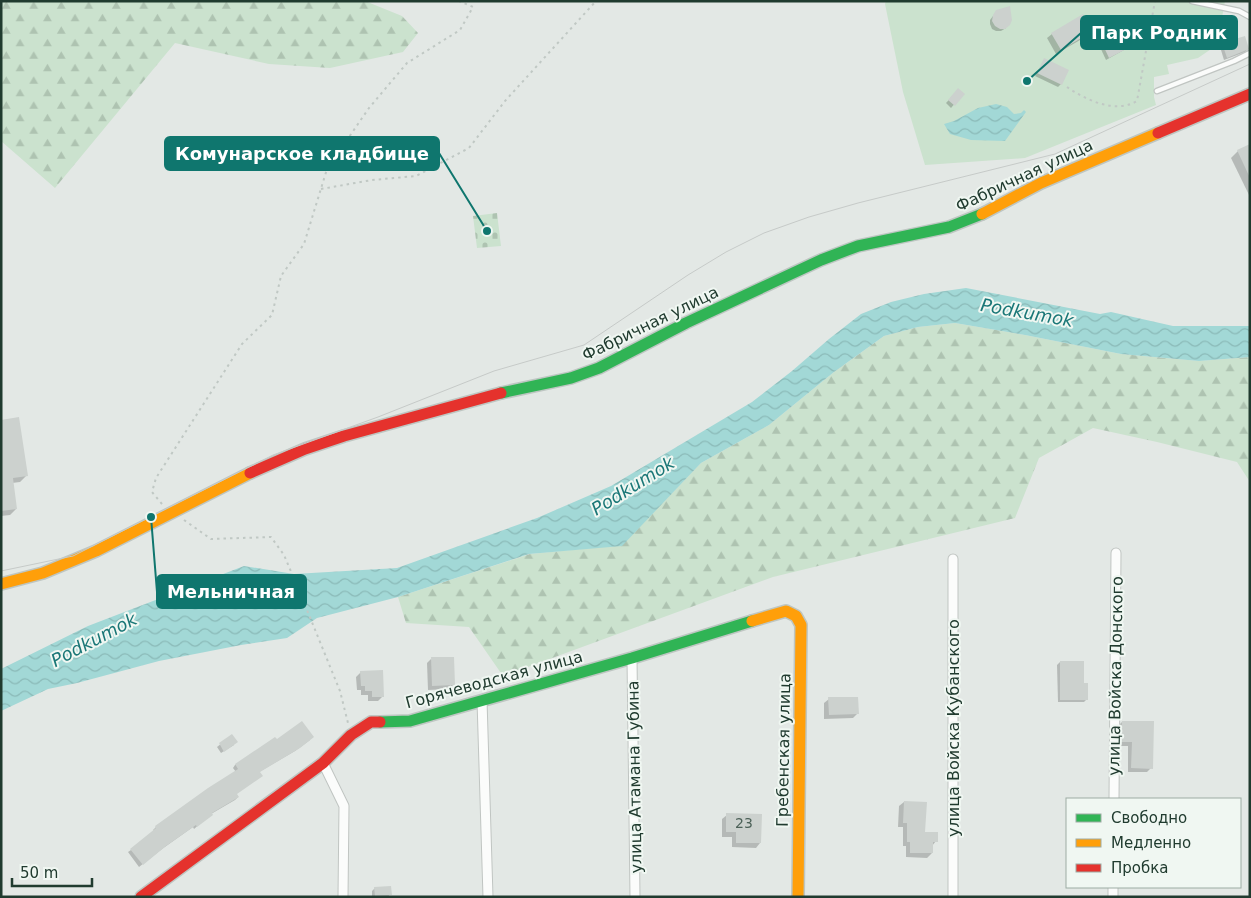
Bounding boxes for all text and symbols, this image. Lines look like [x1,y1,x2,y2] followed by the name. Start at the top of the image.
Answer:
[1081,16,1237,49] callout: Парк Родник
[1091,22,1227,43] text: Парк Родник
[953,135,1096,216] street label: Фабричная улица
[165,137,439,170] callout: Комунарское кладбище
[175,143,429,164] text: Комунарское кладбище
[579,282,721,365] street label: Фабричная улица
[979,294,1077,331] water label: Podkumok
[587,451,680,519] water label: Podkumok
[157,575,306,608] callout: Мельничная
[1104,576,1127,776] street label: улица Войска Донского
[167,581,295,602] text: Мельничная
[47,607,142,671] water label: Podkumok
[944,619,963,837] street label: улица Войска Кубанского
[403,647,585,712] street label: Горячеводская улица
[773,673,794,827] street label: Гребенская улица
[623,680,646,874] street label: улица Атамана Губина
[1066,798,1241,888] legend
[1111,809,1187,827] text: Свободно
[735,815,753,831] house number: 23
[1111,834,1191,852] text: Медленно
[12,856,92,888] scale bar
[1111,859,1168,877] text: Пробка
[20,864,58,882] text: 50 m

